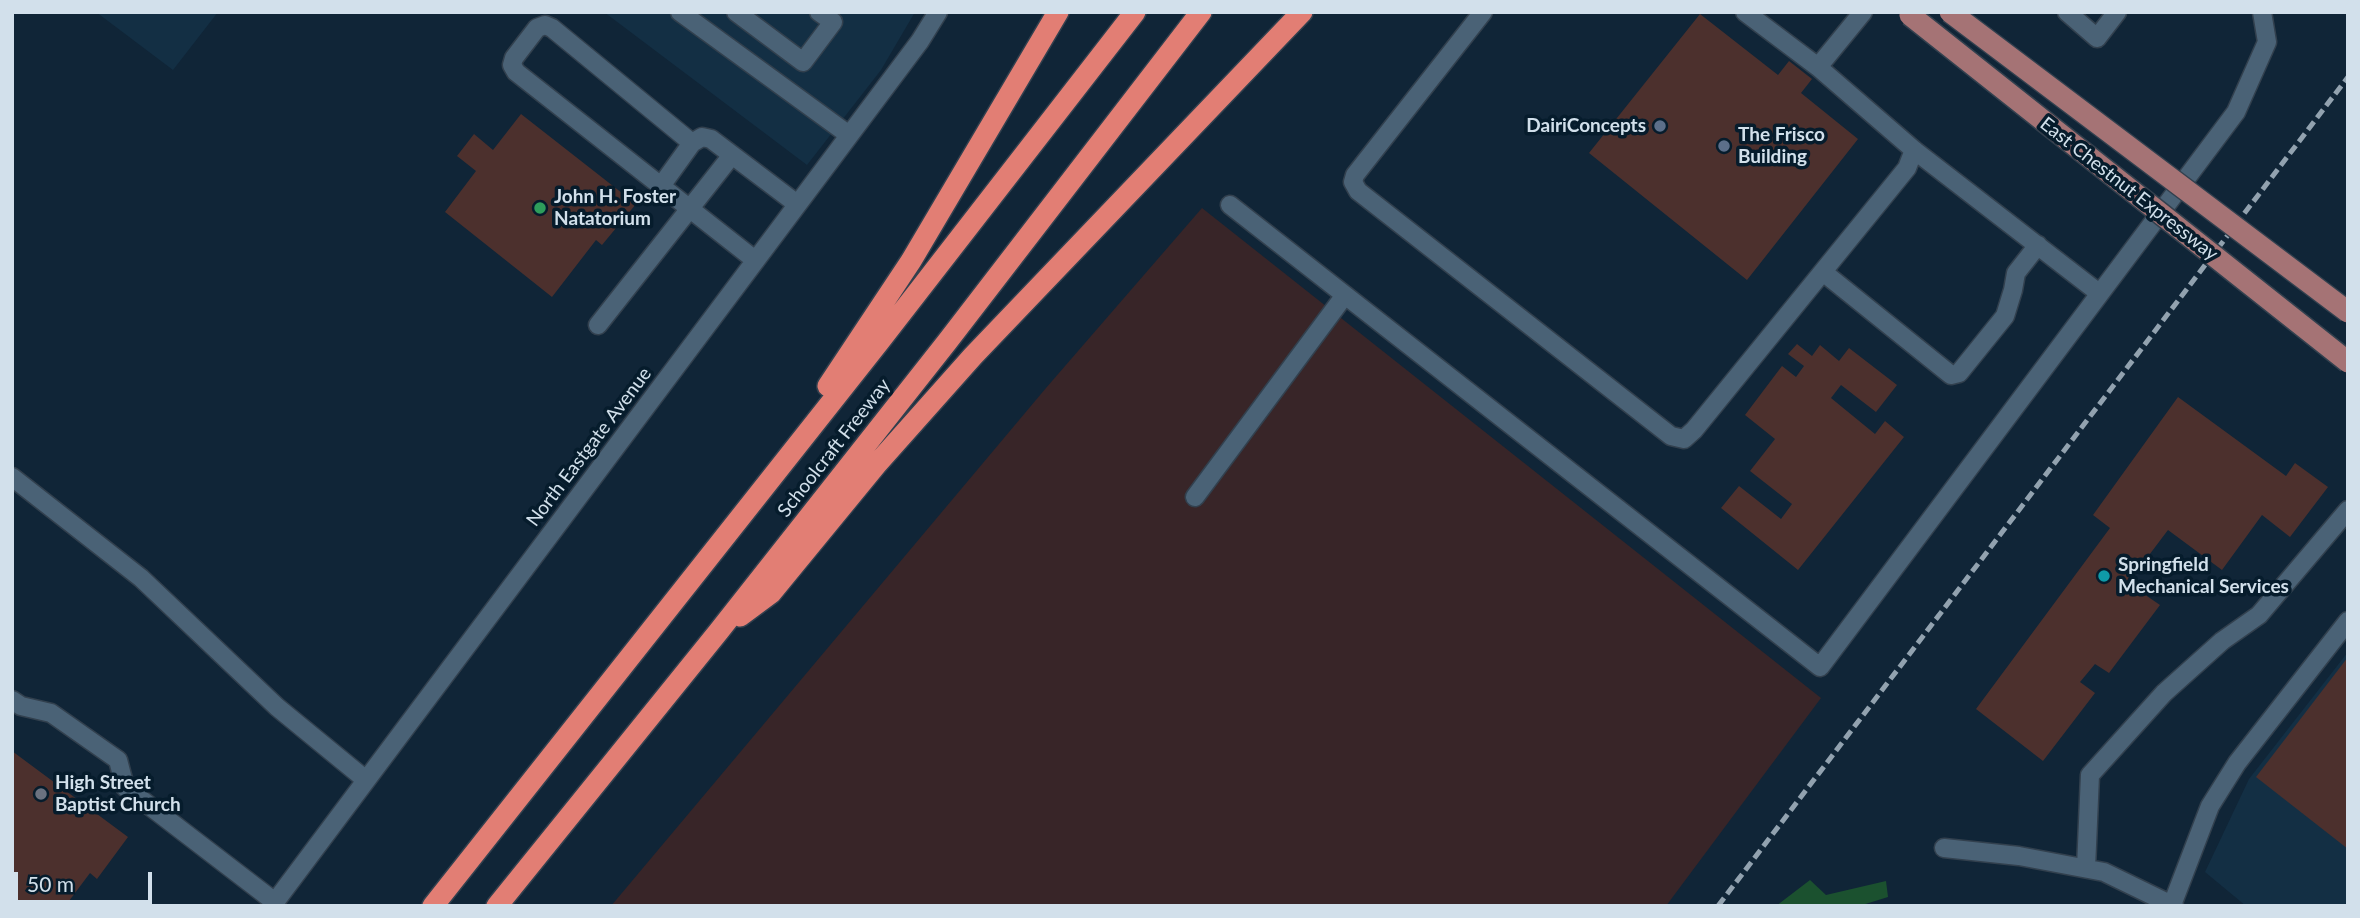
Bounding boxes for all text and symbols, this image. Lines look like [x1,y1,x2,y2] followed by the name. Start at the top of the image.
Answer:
[2036,112,2222,266] street label: East Chestnut Expressway
[1526,115,1646,137] place label: DairiConcepts
[1652,118,1668,134] marker: DairiConcepts
[1738,124,1825,168] place label: The Frisco Building
[1716,138,1732,154] marker: The Frisco Building
[554,186,676,230] place label: John H. Foster Natatorium
[532,200,548,216] marker: John H. Foster Natatorium
[522,363,656,531] street label: North Eastgate Avenue
[773,374,895,522] street label: Schoolcraft Freeway
[2118,554,2289,598] place label: Springfield Mechanical Services
[2096,568,2112,584] marker: Springfield Mechanical Services
[55,772,181,816] place label: High Street Baptist Church
[33,786,49,802] marker: High Street Baptist Church
[18,858,156,902] scale bar
[27,871,74,896] text: 50 m

